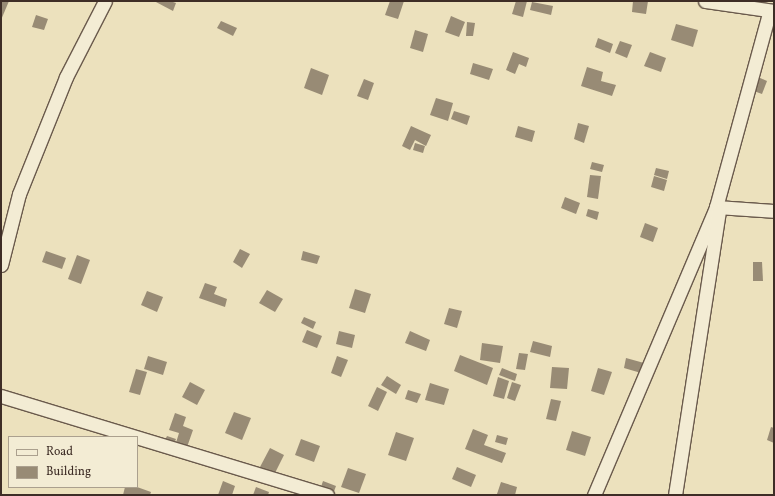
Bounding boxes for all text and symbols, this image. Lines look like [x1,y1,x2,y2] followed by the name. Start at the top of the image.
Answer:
[8,436,138,488] legend
[46,444,73,460] text: Road
[46,464,91,480] text: Building

